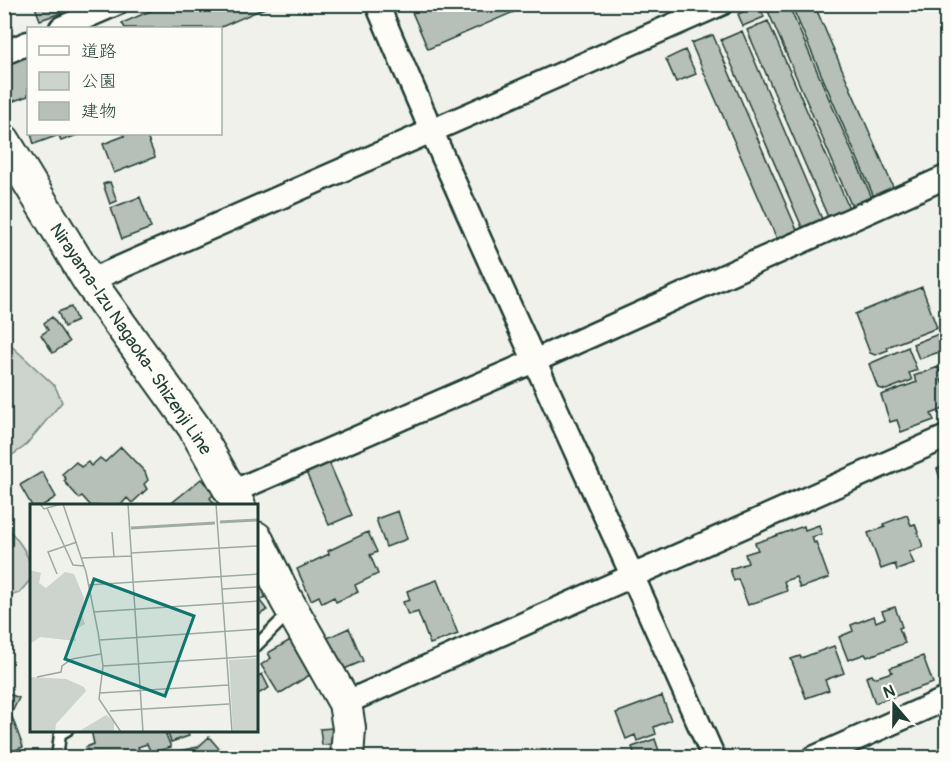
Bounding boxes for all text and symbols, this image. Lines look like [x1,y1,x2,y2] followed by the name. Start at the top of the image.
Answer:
[27,27,222,135] legend
[81,40,117,63] text: 道路
[81,70,117,93] text: 公園
[81,100,117,123] text: 建物
[44,219,217,460] street label: Nirayama-Izu Nagaoka- Shizenji Line
[30,504,258,732] inset map
[864,675,924,735] north arrow
[881,681,898,703] text: N

